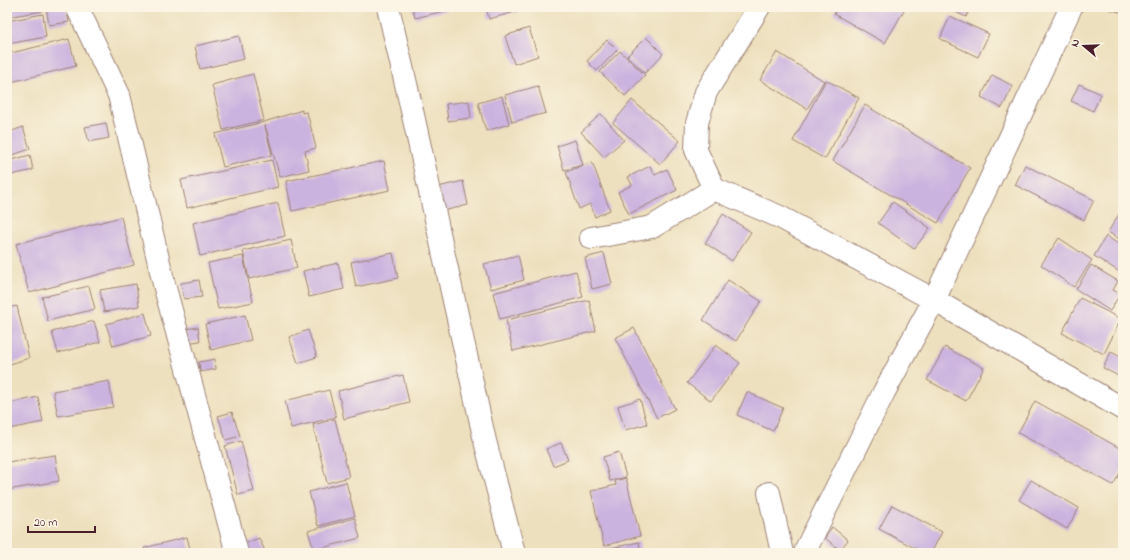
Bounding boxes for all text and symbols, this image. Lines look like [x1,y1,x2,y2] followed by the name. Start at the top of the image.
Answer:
[1064,26,1104,66] north arrow
[1067,37,1084,49] text: N
[28,508,95,534] scale bar
[34,514,57,532] text: 20 m

